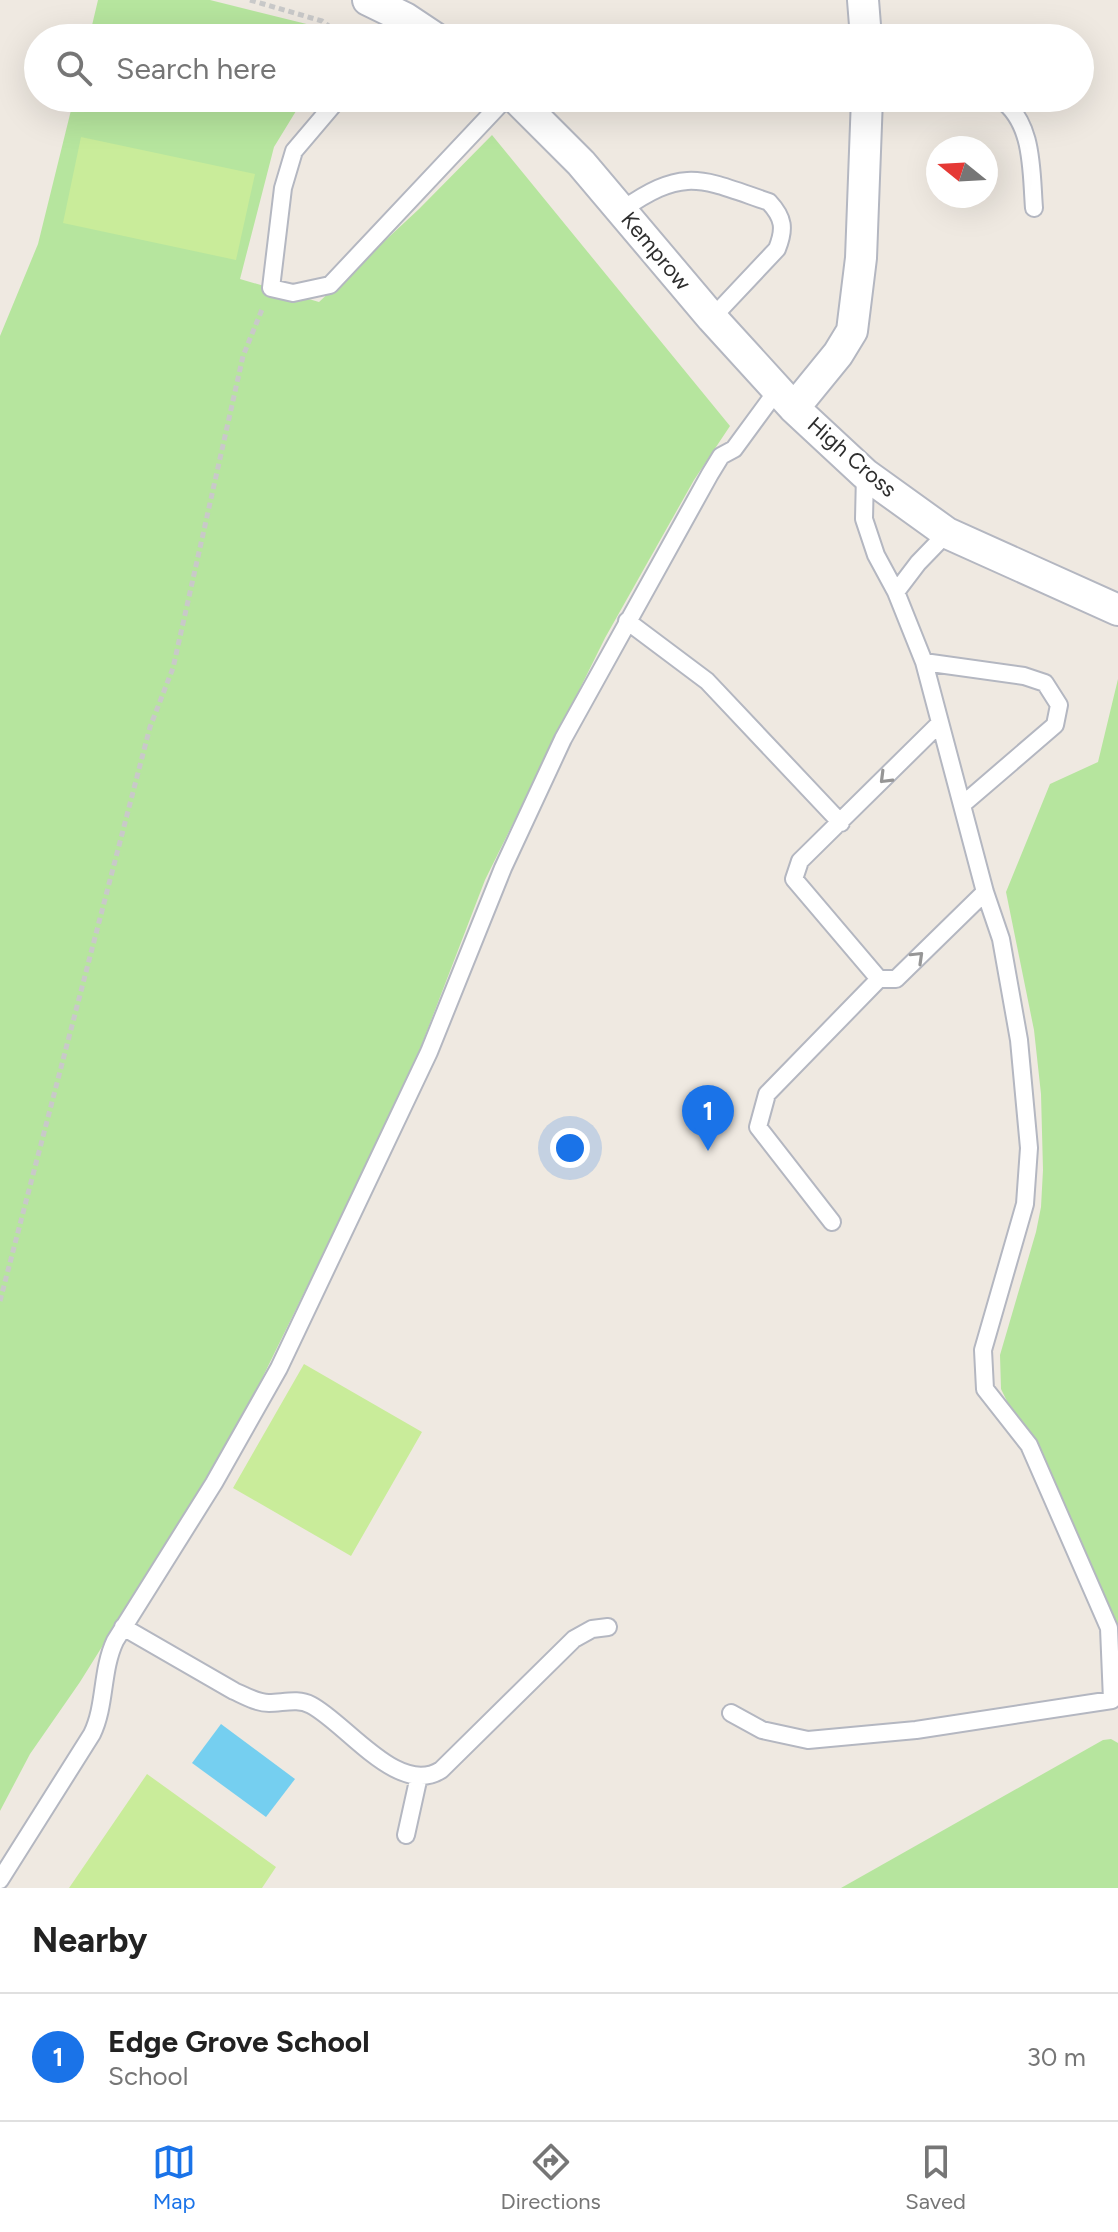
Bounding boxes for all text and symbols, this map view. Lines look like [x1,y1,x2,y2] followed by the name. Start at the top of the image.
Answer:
[24,24,1094,112] search box
[52,46,96,90] icon: search
[116,50,276,87] text: Search here
[926,136,998,208] north arrow
[615,206,697,296] street label: Kemprow
[802,411,902,503] street label: High Cross
[880,769,894,783] one-way arrow
[909,952,923,966] one-way arrow
[682,1085,734,1151] pin: 1
[550,1128,590,1168] your location
[32,1920,147,1961] text: Nearby
[108,2023,370,2060] text: Edge Grove School
[53,2041,63,2073] text: 1
[1027,2041,1086,2073] text: 30 m
[108,2060,188,2092] text: School
[152,2140,196,2215] tab: Map
[501,2140,601,2215] tab: Directions
[905,2140,966,2215] tab: Saved

